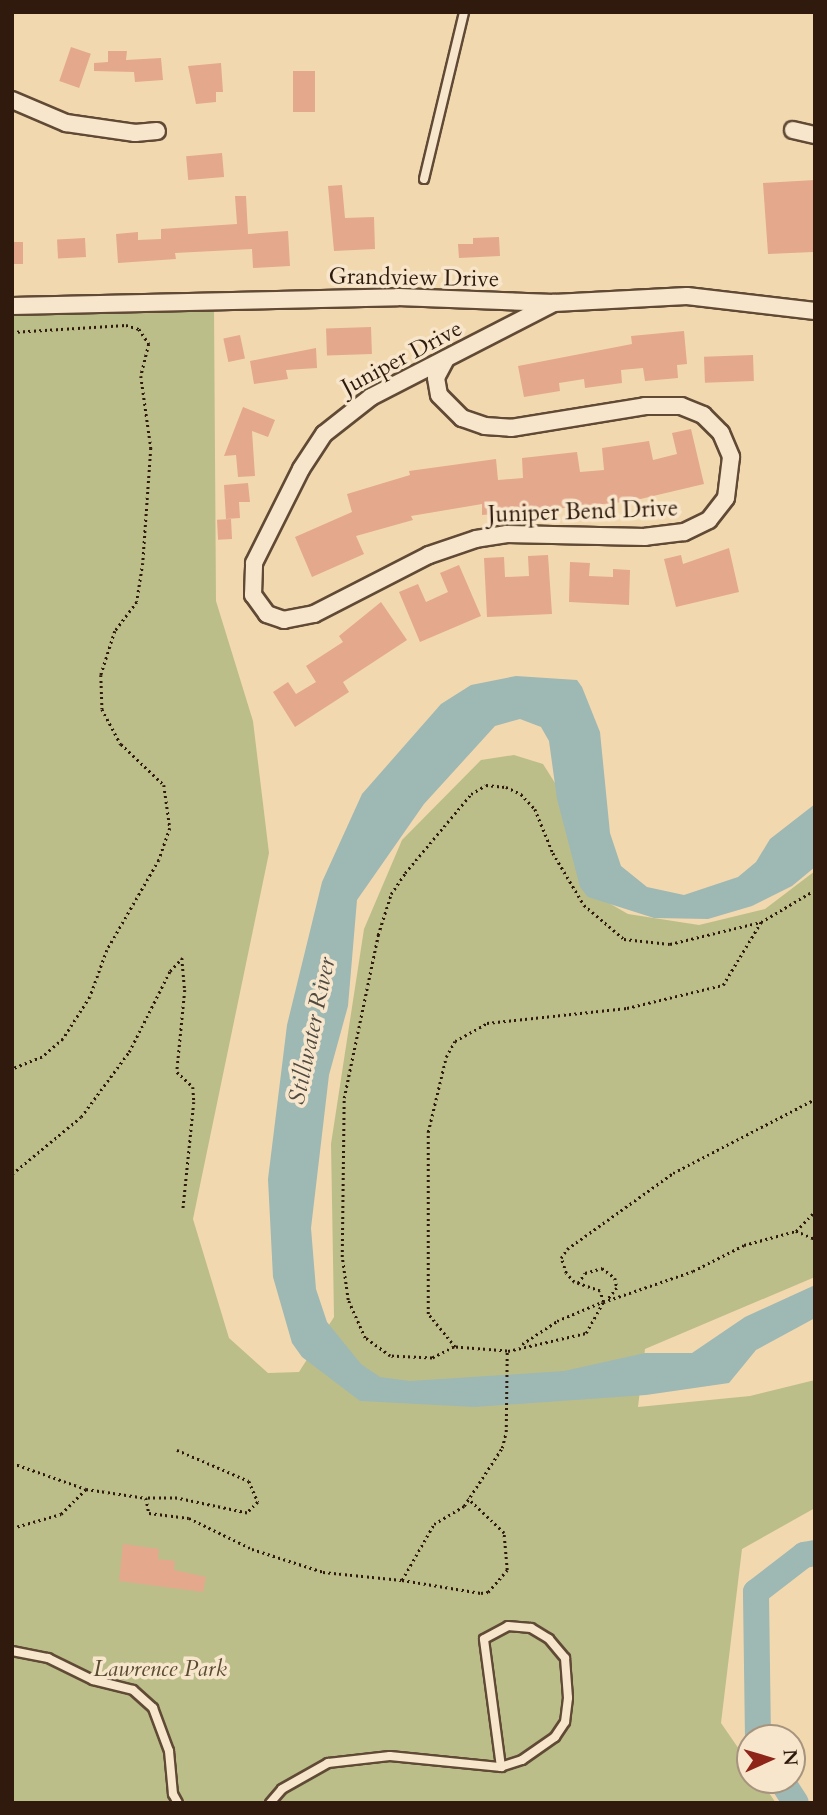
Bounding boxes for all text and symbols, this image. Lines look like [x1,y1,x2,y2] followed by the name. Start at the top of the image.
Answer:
[328,263,500,293] street label: Grandview Drive
[337,315,467,401] street label: Juniper Drive
[487,495,679,529] street label: Juniper Bend Drive
[282,955,342,1107] water label: Stillwater River
[93,1655,227,1683] park label: Lawrence Park
[736,1724,806,1794] north arrow
[776,1749,803,1767] text: N

